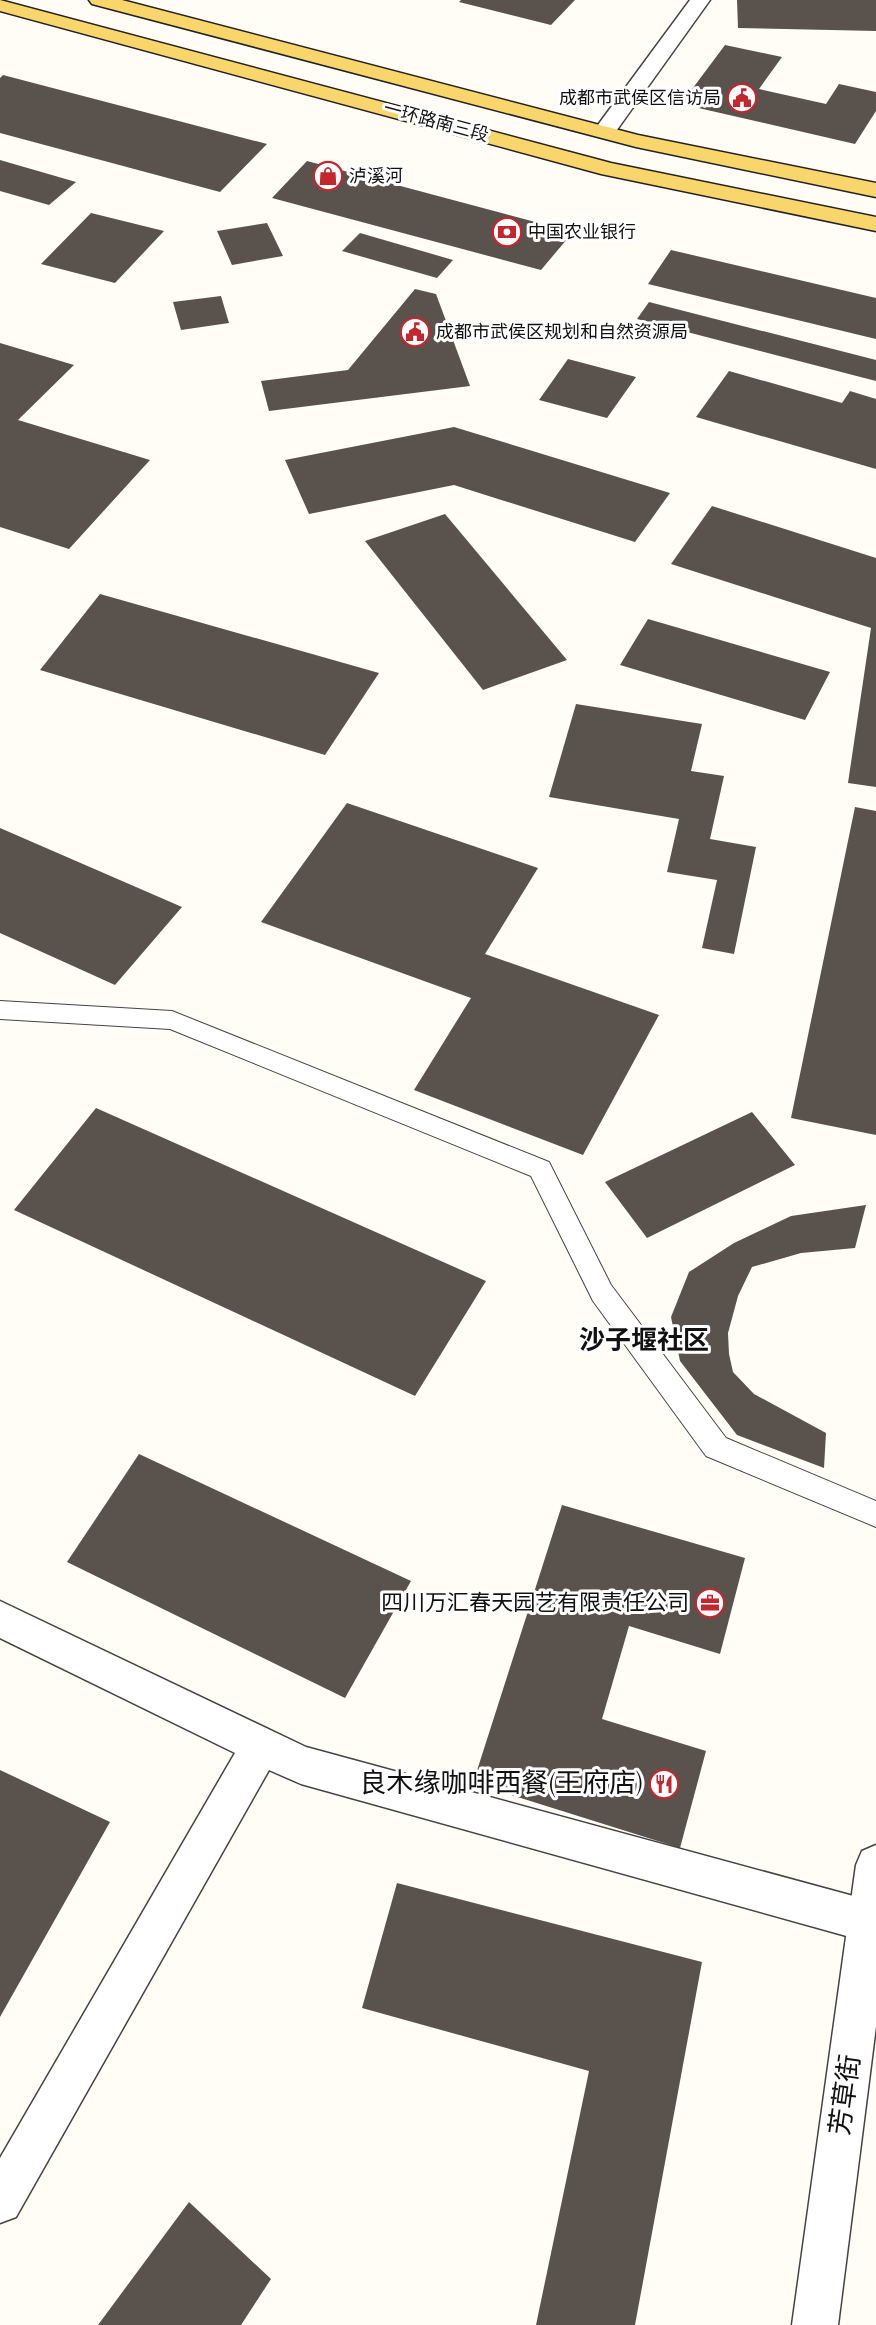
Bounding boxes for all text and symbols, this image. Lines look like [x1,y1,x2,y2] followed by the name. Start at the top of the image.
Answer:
[726,82,758,114] public building icon: 成都市武侯区信访局
[559,85,721,112] place label: 成都市武侯区信访局
[380,95,492,149] street label: 一环路南三段
[312,160,344,192] shop icon: 泸溪河
[349,163,403,190] place label: 泸溪河
[491,216,523,248] bank icon: 中国农业银行
[528,219,636,246] place label: 中国农业银行
[399,316,431,348] public building icon: 成都市武侯区规划和自然资源局
[436,319,688,346] place label: 成都市武侯区规划和自然资源局
[579,1321,709,1361] district label: 沙子堰社区
[381,1587,689,1620] place label: 四川万汇春天园艺有限责任公司
[694,1587,726,1619] office icon: 四川万汇春天园艺有限责任公司
[360,1763,643,1805] place label: 良木缘咖啡西餐(王府店)
[648,1768,680,1800] restaurant icon: 良木缘咖啡西餐(王府店)
[820,2052,872,2138] street label: 芳草街

